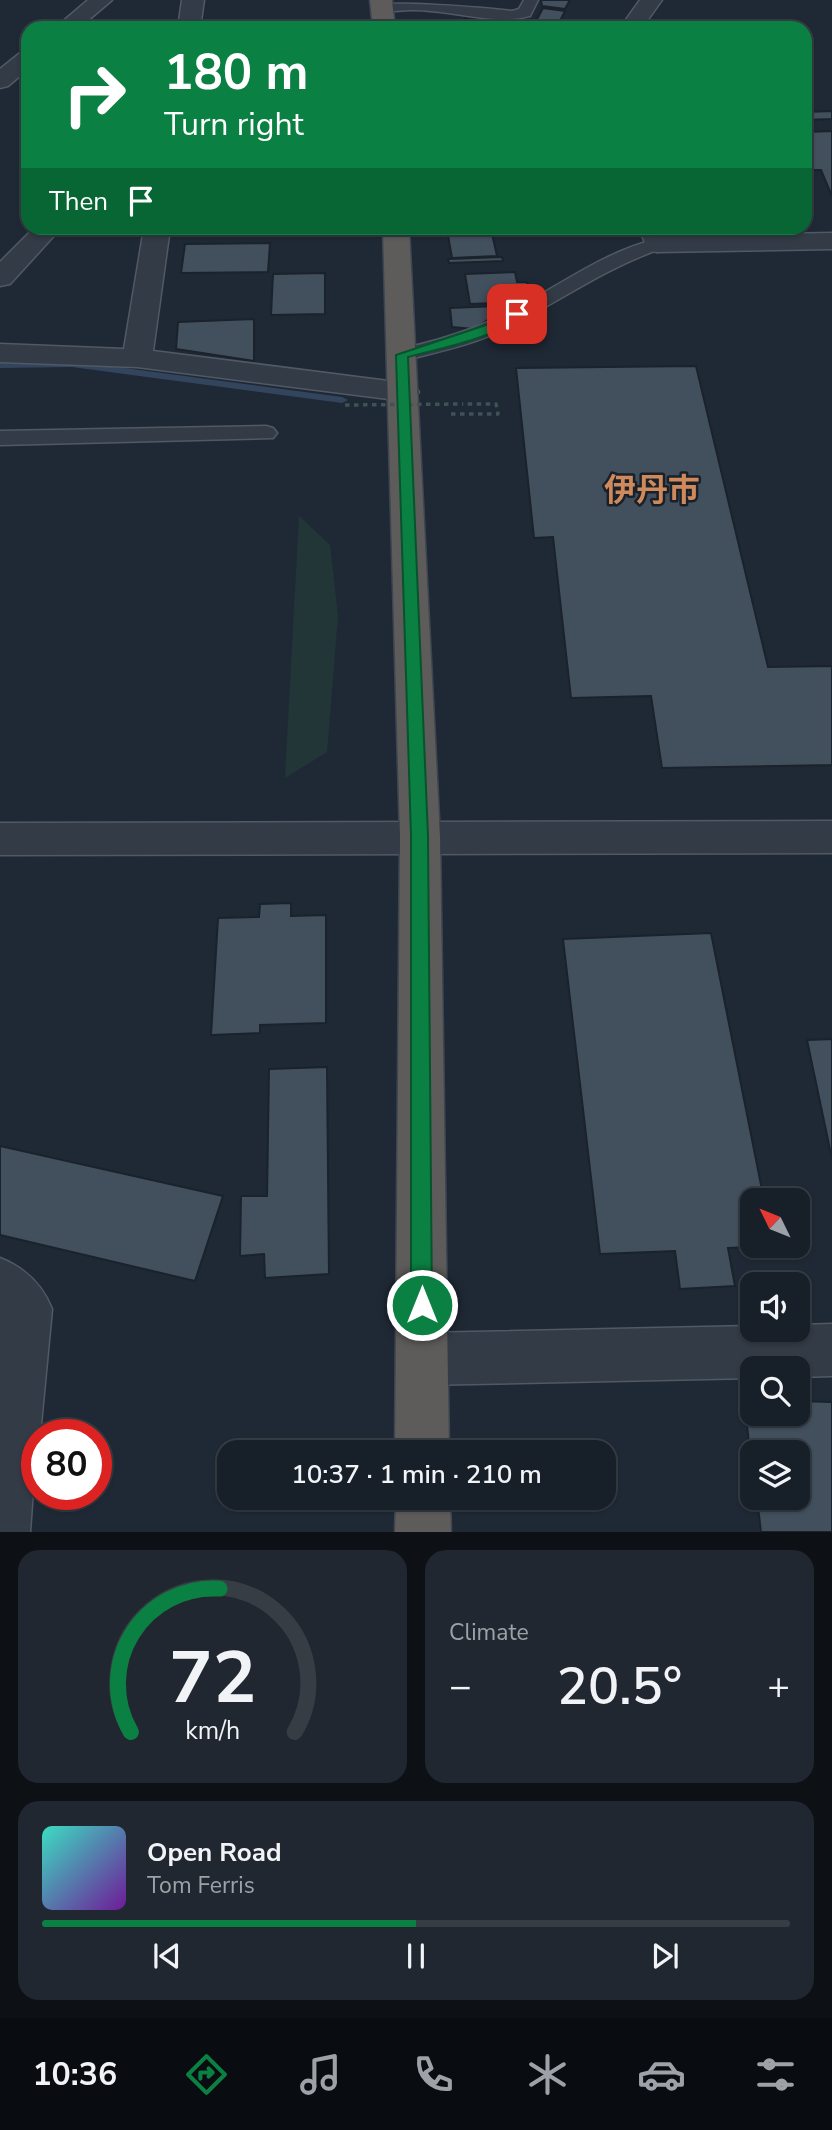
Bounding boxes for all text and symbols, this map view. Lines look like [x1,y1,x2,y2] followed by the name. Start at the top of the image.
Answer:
[164,39,308,106] text: 180 m
[49,49,140,140] icon: right
[164,103,304,146] text: Turn right
[122,182,160,220] icon: arrive
[49,184,108,219] text: Then
[487,284,547,344] pin
[498,295,536,333] icon: arrive
[604,469,700,512] district label: 伊丹市
[740,1188,810,1258] north arrow
[740,1188,810,1510] map controls
[385,1268,459,1342] position arrow
[740,1272,810,1342] button: sound
[740,1356,810,1426] button: search
[21,1419,112,1510] speed limit sign: 80
[740,1440,810,1510] button: layers
[291,1457,542,1492] text: 10:37 · 1 min · 210 m
[449,1617,529,1648] text: Climate
[169,1629,256,1729] text: 72
[557,1651,682,1722] text: 20.5°
[449,1661,472,1712] text: −
[767,1661,790,1712] text: +
[185,1714,240,1748] text: km/h
[147,1835,282,1870] text: Open Road
[147,1870,255,1901] text: Tom Ferris
[148,1937,186,1975] icon: previous
[397,1937,435,1975] icon: pause
[646,1937,684,1975] icon: next
[182,2050,231,2099] icon: directions
[296,2050,345,2099] icon: music
[409,2050,458,2099] icon: phone
[523,2050,572,2099] icon: climate
[637,2050,686,2099] icon: car
[751,2050,800,2099] icon: filters
[32,2053,117,2096] text: 10:36

